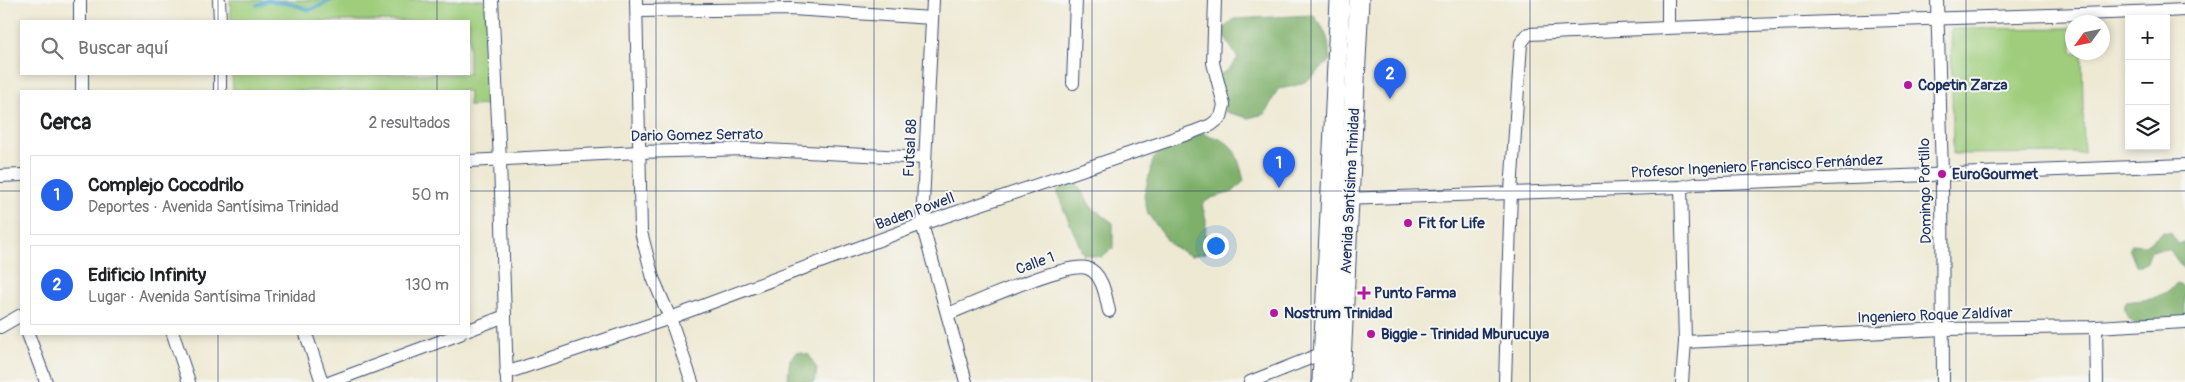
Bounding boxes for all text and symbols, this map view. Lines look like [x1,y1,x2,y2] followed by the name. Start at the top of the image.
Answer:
[2065,15,2110,60] north arrow
[2125,15,2170,150] map controls
[2125,15,2170,60] button: +
[20,20,470,75] search box
[38,34,66,62] icon: search
[78,36,169,60] text: Buscar aquí
[1374,58,1406,99] pin: 2
[2125,60,2170,105] button: −
[1918,76,2008,95] place label: Copetin Zarza
[1902,79,1914,91] marker: Copetin Zarza
[2125,105,2170,150] button: layers
[1337,107,1364,275] street label: Avenida Santísima Trinidad
[40,109,91,136] text: Cerca
[368,113,450,133] text: 2 resultados
[899,118,922,178] street label: Futsal 88
[631,125,763,146] street label: Dario Gomez Serrato
[1915,138,1936,244] street label: Domingo Portillo
[1263,147,1295,188] pin: 1
[1630,150,1884,183] street label: Profesor Ingeniero Francisco Fernández
[1952,165,2039,184] place label: EuroGourmet
[1936,168,1948,180] marker: EuroGourmet
[88,173,244,197] text: Complejo Cocodrilo
[54,185,60,205] text: 1
[412,185,449,205] text: 50 m
[873,188,957,235] street label: Baden Powell
[88,197,339,217] text: Deportes · Avenida Santísima Trinidad
[1418,214,1485,233] place label: Fit for Life
[1402,217,1414,229] marker: Fit for Life
[1203,233,1229,259] your location
[1013,248,1057,279] street label: Calle 1
[88,263,206,287] text: Edificio Infinity
[53,275,61,295] text: 2
[405,275,449,295] text: 130 m
[1374,284,1456,303] place label: Punto Farma
[88,287,316,307] text: Lugar · Avenida Santísima Trinidad
[1358,287,1370,299] marker: Punto Farma
[1857,303,2014,328] street label: Ingeniero Roque Zaldívar
[1284,304,1393,323] place label: Nostrum Trinidad
[1268,307,1280,319] marker: Nostrum Trinidad
[1381,325,1549,344] place label: Biggie - Trinidad Mburucuya
[1365,328,1377,340] marker: Biggie - Trinidad Mburucuya

